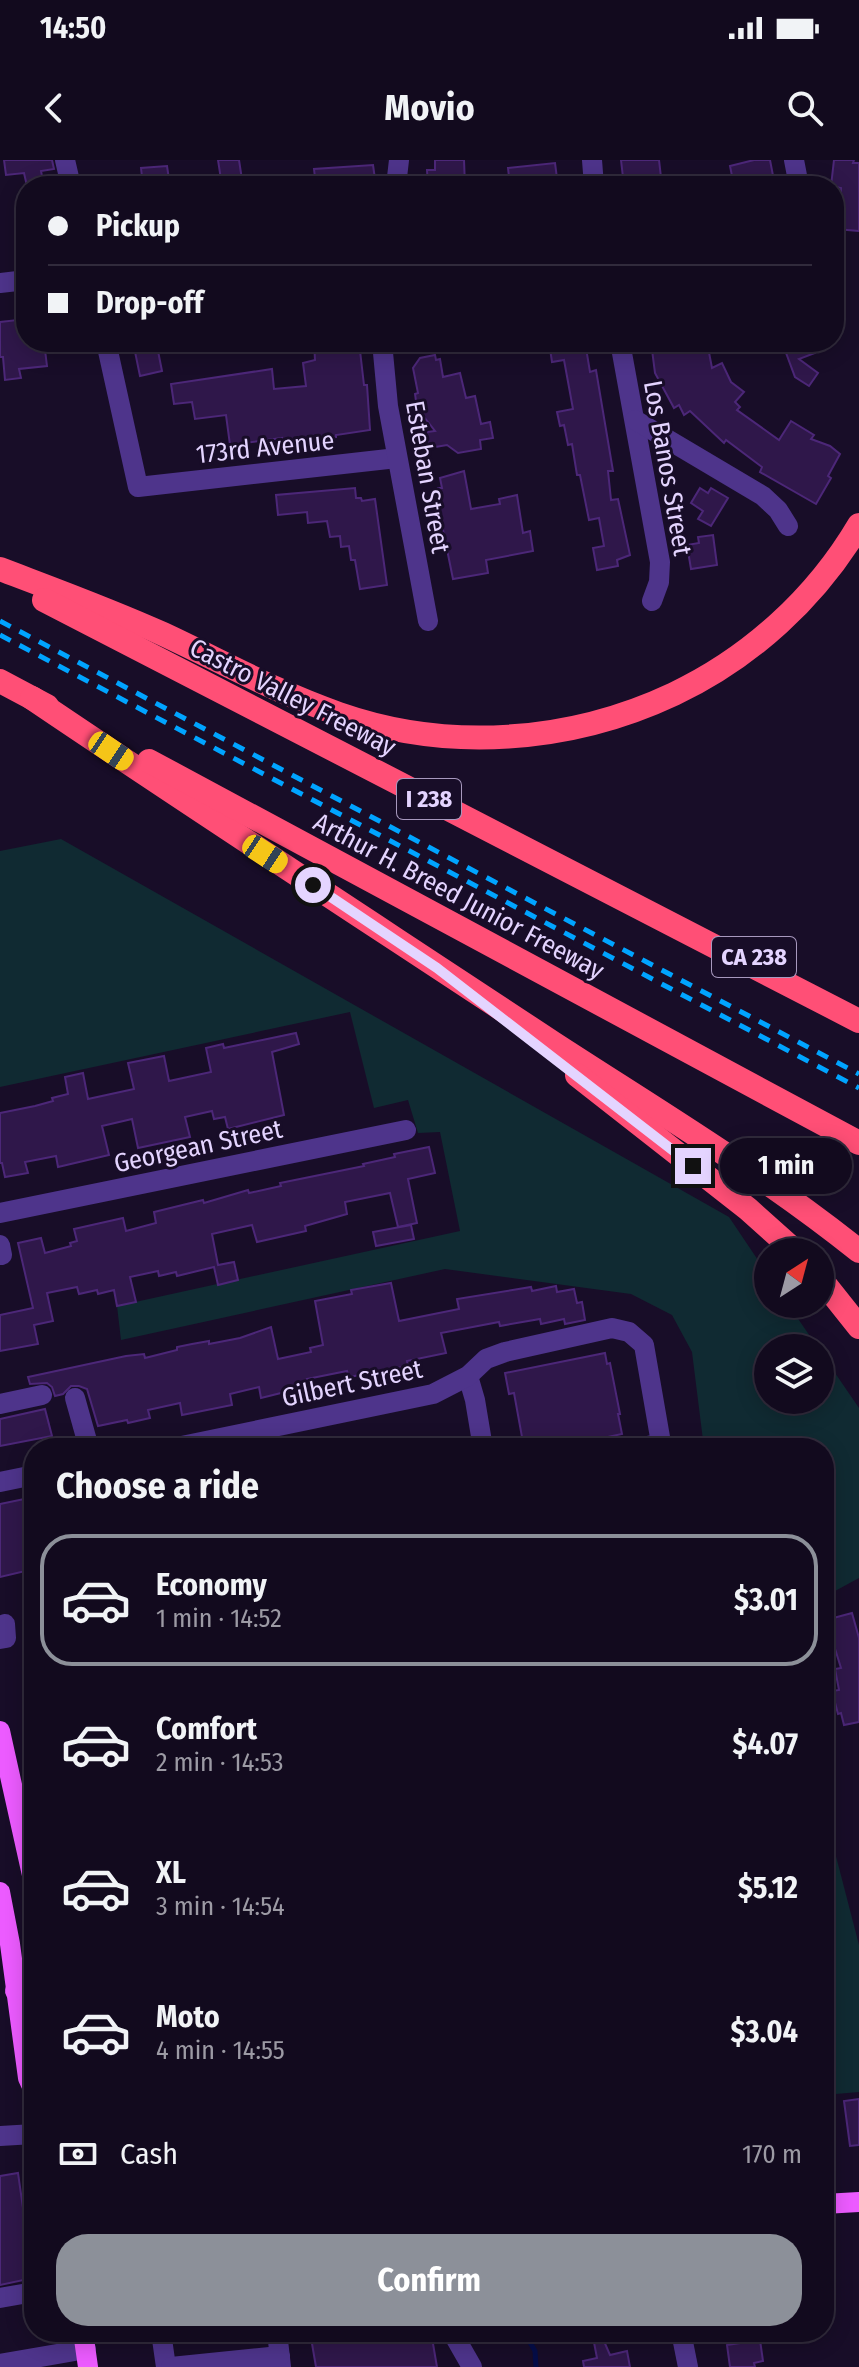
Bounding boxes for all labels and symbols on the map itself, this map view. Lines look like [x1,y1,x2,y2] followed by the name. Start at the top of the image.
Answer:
[637,378,698,559] street label: Los Banos Street
[399,398,456,556] street label: Esteban Street
[194,425,336,470] street label: 173rd Avenue
[185,632,401,763] street label: Castro Valley Freeway
[84,728,138,774] car
[397,779,461,819] road number: I 238
[308,807,610,986] street label: Arthur H. Breed Junior Freeway
[238,831,292,877] car
[295,867,331,903] route start
[712,937,796,977] road number: CA 238
[111,1113,285,1179] street label: Georgean Street
[721,1138,853,1194] callout: 1 min
[675,1148,711,1184] route end
[754,1238,834,1318] north arrow
[279,1353,426,1413] street label: Gilbert Street

